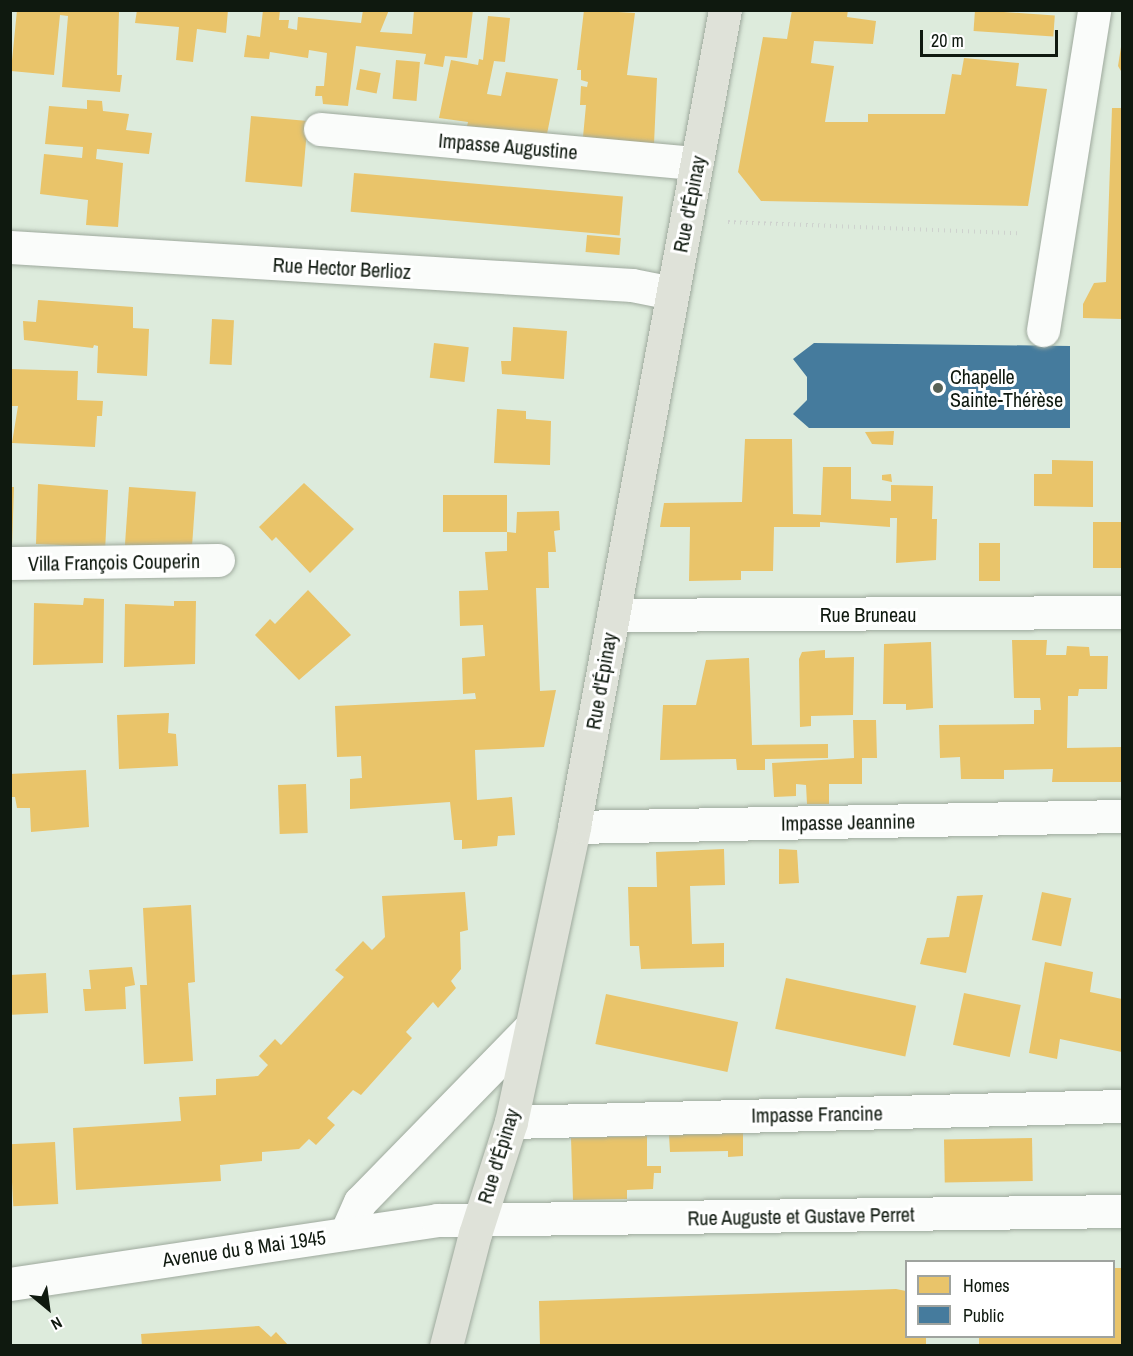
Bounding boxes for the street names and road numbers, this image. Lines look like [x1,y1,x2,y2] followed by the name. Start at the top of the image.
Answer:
[437,128,579,164] street label: Impasse Augustine
[668,154,710,254] street label: Rue d'Épinay
[272,252,412,284] street label: Rue Hector Berlioz
[28,549,200,575] street label: Villa François Couperin
[820,602,916,626] street label: Rue Bruneau
[581,631,621,731] street label: Rue d'Épinay
[781,809,915,835] street label: Impasse Jeannine
[751,1101,883,1127] street label: Impasse Francine
[472,1106,524,1206] street label: Rue d'Épinay
[687,1202,915,1230] street label: Rue Auguste et Gustave Perret
[161,1225,327,1271] street label: Avenue du 8 Mai 1945

